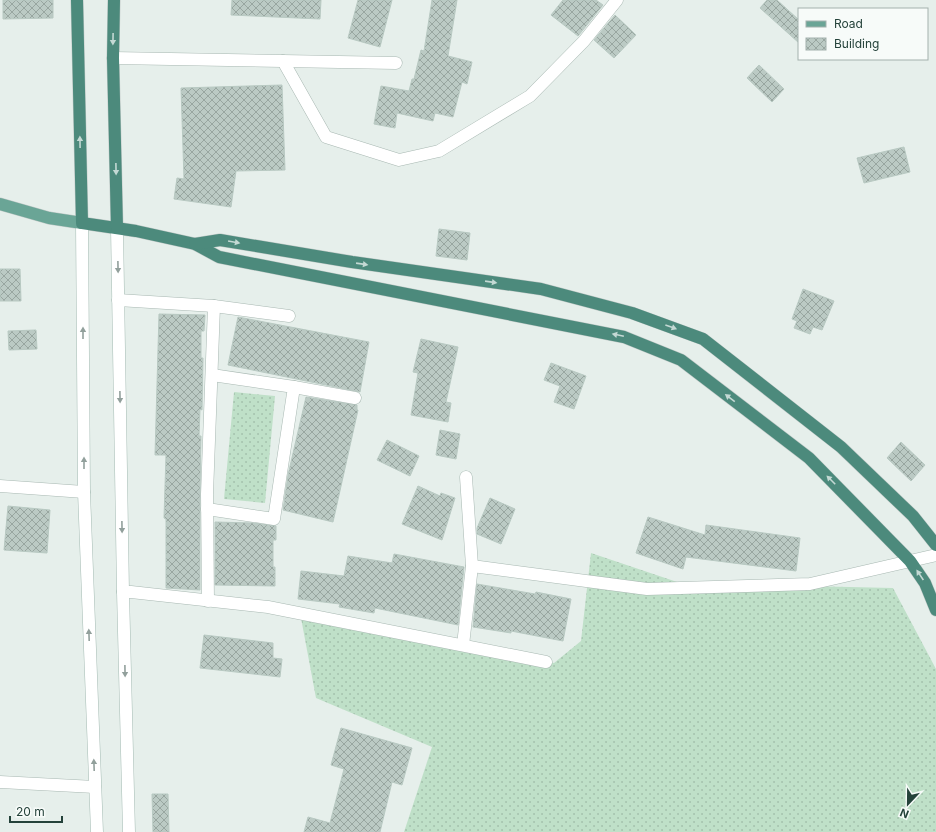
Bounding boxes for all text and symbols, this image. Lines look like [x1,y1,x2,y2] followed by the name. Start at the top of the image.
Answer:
[798,8,928,60] legend
[834,16,863,31] text: Road
[110,33,117,45] one-way arrow
[834,36,879,51] text: Building
[77,135,83,148] one-way arrow
[113,163,119,176] one-way arrow
[228,239,240,245] one-way arrow
[115,261,121,274] one-way arrow
[356,261,368,267] one-way arrow
[485,279,497,285] one-way arrow
[665,325,677,331] one-way arrow
[80,326,86,339] one-way arrow
[612,332,624,338] one-way arrow
[117,391,123,404] one-way arrow
[725,394,736,402] one-way arrow
[81,456,87,469] one-way arrow
[826,475,836,485] one-way arrow
[119,521,125,534] one-way arrow
[916,569,923,581] one-way arrow
[86,628,92,641] one-way arrow
[121,665,128,677] one-way arrow
[91,758,97,771] one-way arrow
[888,784,928,824] north arrow
[10,798,62,824] scale bar
[16,804,45,819] text: 20 m
[898,805,911,821] text: N

